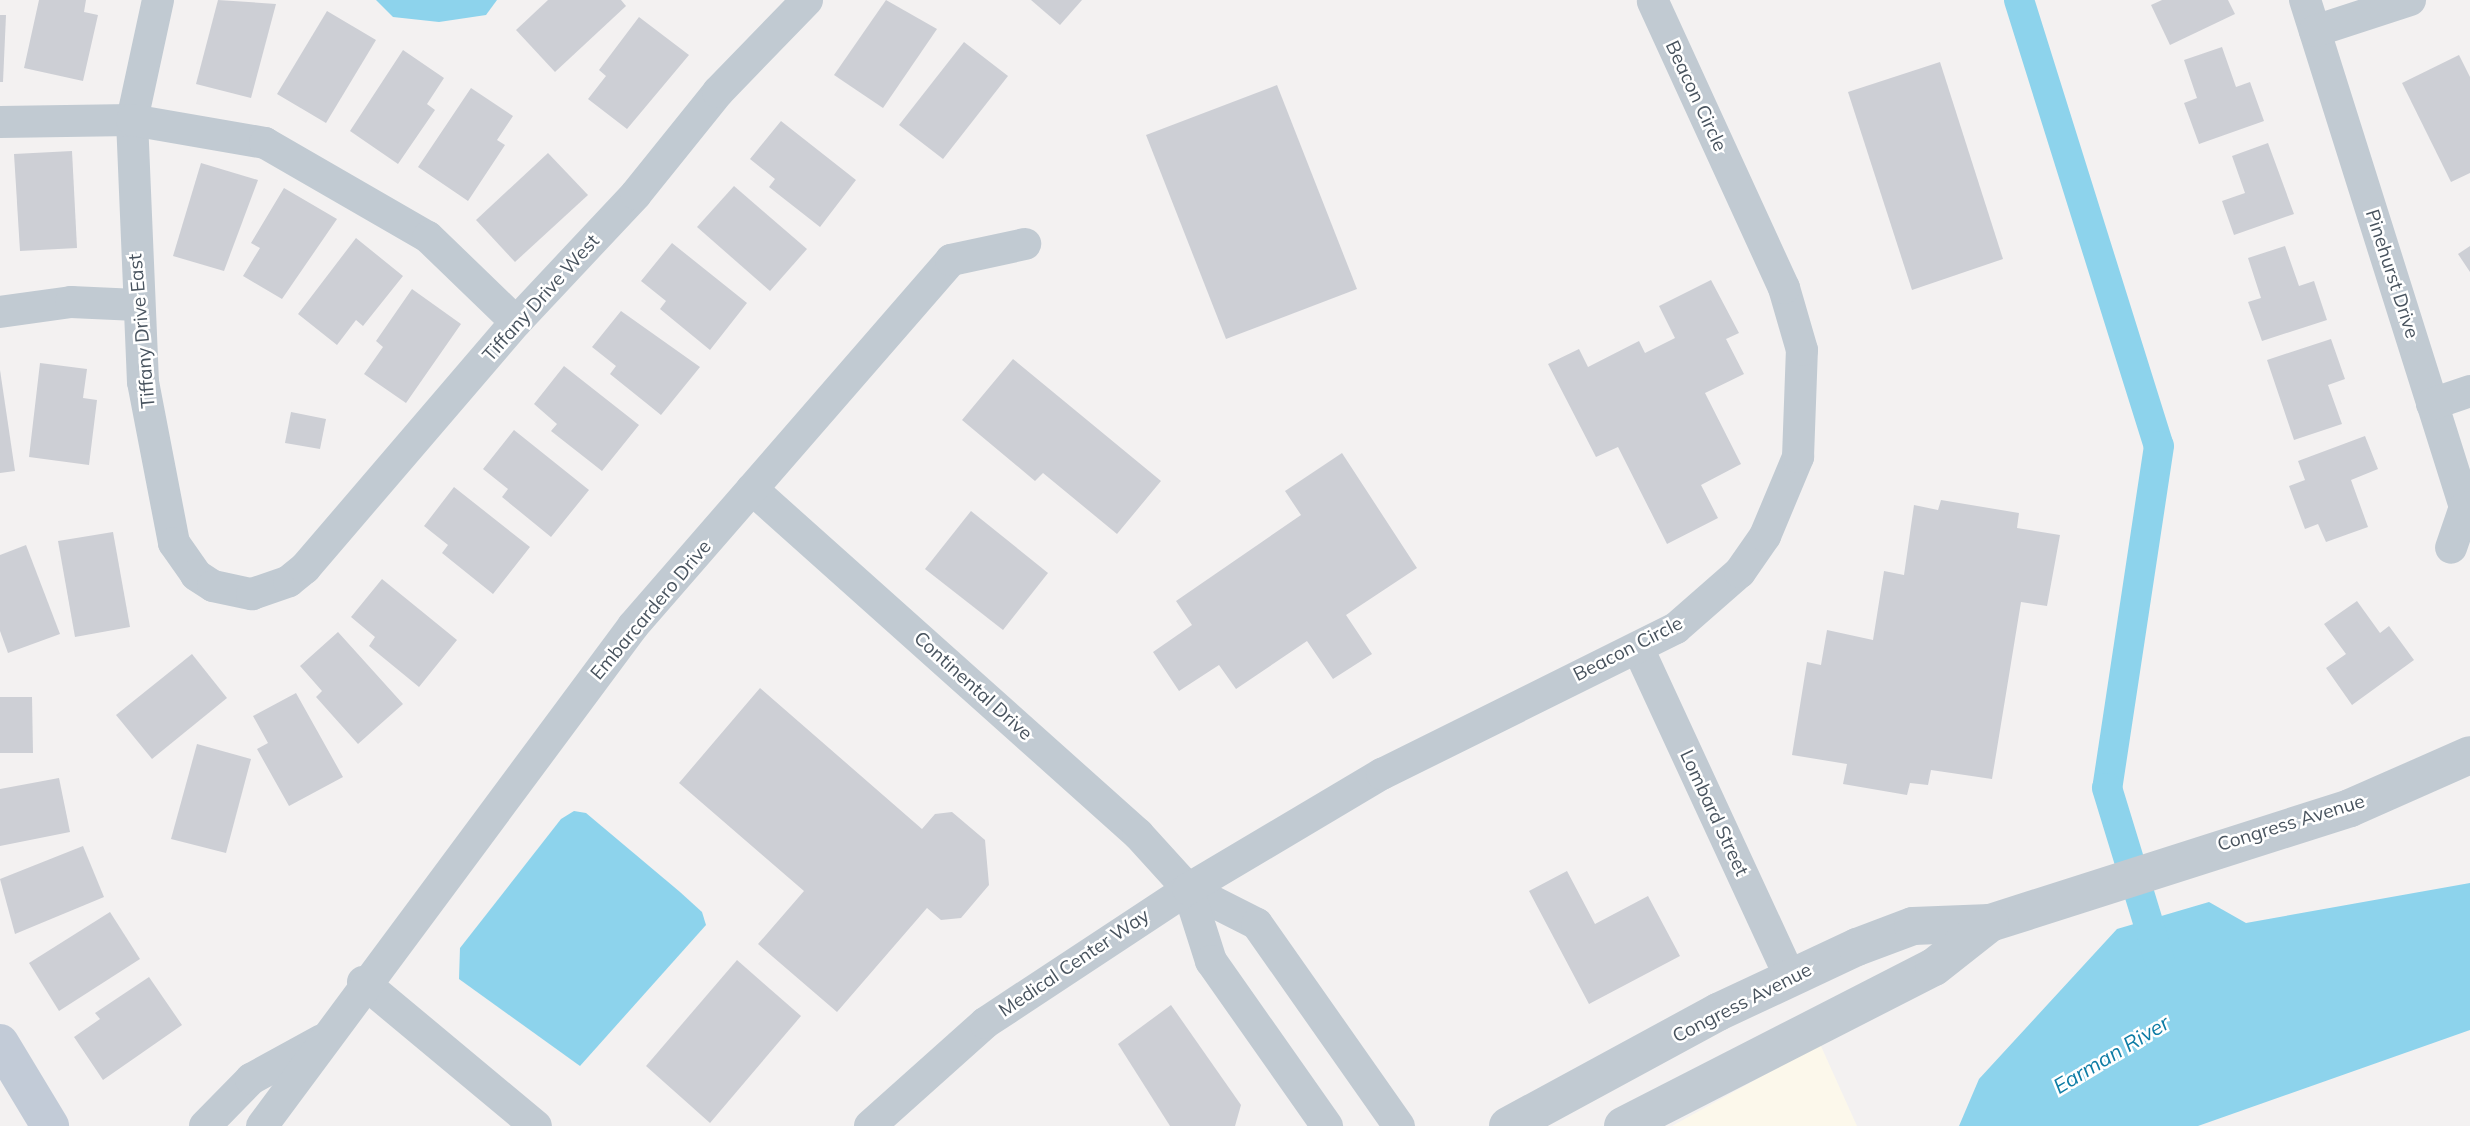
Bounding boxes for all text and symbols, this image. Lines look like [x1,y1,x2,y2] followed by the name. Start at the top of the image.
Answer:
[1660,37,1732,155] street label: Beacon Circle
[2360,207,2424,341] street label: Pinehurst Drive
[478,230,604,366] street label: Tiffany Drive West
[124,253,160,409] street label: Tiffany Drive East
[586,536,716,684] street label: Embarcardero Drive
[1570,612,1686,686] street label: Beacon Circle
[909,627,1037,745] street label: Continental Drive
[1675,746,1753,880] street label: Lombard Street
[2215,790,2367,856] street label: Congress Avenue
[994,904,1154,1022] street label: Medical Center Way
[1669,958,1815,1048] street label: Congress Avenue
[2048,1010,2174,1098] water label: Earman River

